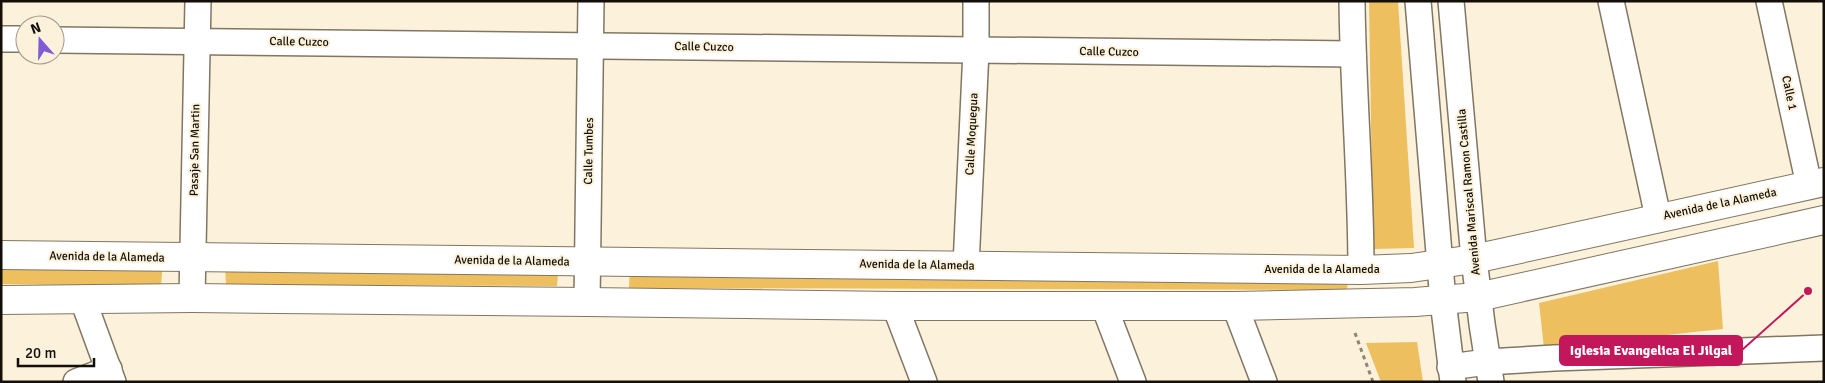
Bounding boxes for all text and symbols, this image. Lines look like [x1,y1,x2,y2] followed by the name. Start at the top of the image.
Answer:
[15,15,65,65] north arrow
[28,19,43,38] text: N
[269,34,329,50] street label: Calle Cuzco
[674,39,734,55] street label: Calle Cuzco
[1079,44,1139,60] street label: Calle Cuzco
[1778,74,1800,112] street label: Calle 1
[962,92,982,176] street label: Calle Moquegua
[187,104,203,196] street label: Pasaje San Martin
[1454,108,1484,276] street label: Avenida Mariscal Ramon Castilla
[581,117,597,185] street label: Calle Tumbes
[1662,185,1778,223] street label: Avenida de la Alameda
[49,248,165,266] street label: Avenida de la Alameda
[454,252,570,270] street label: Avenida de la Alameda
[859,256,975,274] street label: Avenida de la Alameda
[1264,262,1380,277] street label: Avenida de la Alameda
[18,336,94,368] scale bar
[1560,336,1742,365] callout: Iglesia Evangelica El Jilgal
[1570,342,1733,359] text: Iglesia Evangelica El Jilgal
[25,344,56,362] text: 20 m

